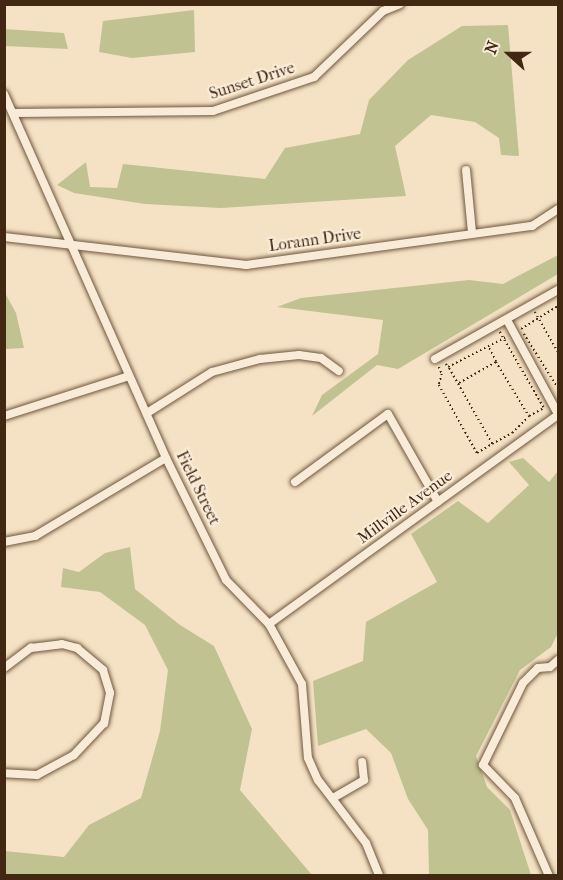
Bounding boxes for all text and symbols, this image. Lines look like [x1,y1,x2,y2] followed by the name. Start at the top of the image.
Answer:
[479,24,539,84] north arrow
[481,38,503,56] text: N
[207,58,297,104] street label: Sunset Drive
[268,224,362,256] street label: Lorann Drive
[172,448,224,528] street label: Field Street
[354,466,456,548] street label: Millville Avenue

